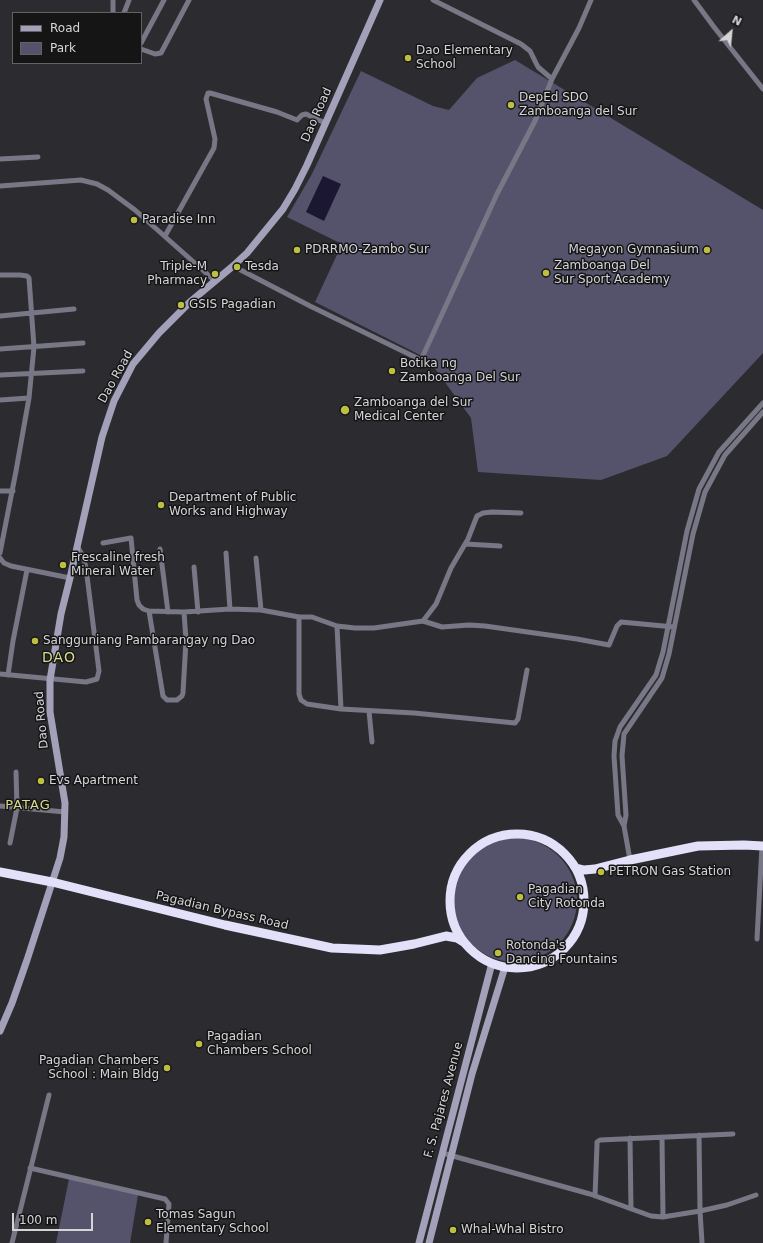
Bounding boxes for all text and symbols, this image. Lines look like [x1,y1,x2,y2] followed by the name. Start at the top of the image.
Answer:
[12,12,142,64] legend
[711,12,751,52] north arrow
[730,13,744,29] text: N
[50,21,80,35] text: Road
[50,41,76,55] text: Park
[416,44,513,72] place label: Dao Elementary School
[403,53,413,63] marker: Dao Elementary School
[299,86,335,144] street label: Dao Road
[519,91,637,119] place label: DepEd SDO Zamboanga del Sur
[506,100,516,110] marker: DepEd SDO Zamboanga del Sur
[142,213,215,227] place label: Paradise Inn
[129,215,139,225] marker: Paradise Inn
[305,243,429,257] place label: PDRRMO-Zambo Sur
[568,243,699,257] place label: Megayon Gymnasium
[292,245,302,255] marker: PDRRMO-Zambo Sur
[702,245,712,255] marker: Megayon Gymnasium
[554,259,670,287] place label: Zamboanga Del Sur Sport Academy
[147,260,207,288] place label: Triple-M Pharmacy
[245,260,279,274] place label: Tesda
[232,262,242,272] marker: Tesda
[541,268,551,278] marker: Zamboanga Del Sur Sport Academy
[210,269,220,279] marker: Triple-M Pharmacy
[189,298,276,312] place label: GSIS Pagadian
[176,300,186,310] marker: GSIS Pagadian
[96,348,136,406] street label: Dao Road
[400,357,520,385] place label: Botika ng Zamboanga Del Sur
[387,366,397,376] marker: Botika ng Zamboanga Del Sur
[354,396,472,424] place label: Zamboanga del Sur Medical Center
[339,404,351,416] marker: Zamboanga del Sur Medical Center
[169,491,296,519] place label: Department of Public Works and Highway
[156,500,166,510] marker: Department of Public Works and Highway
[71,551,165,579] place label: Frescaline fresh Mineral Water
[58,560,68,570] marker: Frescaline fresh Mineral Water
[43,634,255,648] place label: Sangguniang Pambarangay ng Dao
[30,636,40,646] marker: Sangguniang Pambarangay ng Dao
[42,650,76,666] district label: DAO
[32,691,52,749] street label: Dao Road
[49,774,138,788] place label: Evs Apartment
[36,776,46,786] marker: Evs Apartment
[5,798,51,814] district label: PATAG
[609,865,731,879] place label: PETRON Gas Station
[596,867,606,877] marker: PETRON Gas Station
[528,883,605,911] place label: Pagadian City Rotonda
[154,889,290,933] street label: Pagadian Bypass Road
[515,892,525,902] marker: Pagadian City Rotonda
[506,939,617,967] place label: Rotonda's Dancing Fountains
[493,948,503,958] marker: Rotonda's Dancing Fountains
[207,1030,312,1058] place label: Pagadian Chambers School
[194,1039,204,1049] marker: Pagadian Chambers School
[422,1041,466,1159] street label: F. S. Pajares Avenue
[39,1054,159,1082] place label: Pagadian Chambers School : Main Bldg
[162,1063,172,1073] marker: Pagadian Chambers School : Main Bldg
[14,1205,95,1231] scale bar
[156,1208,269,1236] place label: Tomas Sagun Elementary School
[19,1213,57,1227] text: 100 m
[143,1217,153,1227] marker: Tomas Sagun Elementary School
[461,1223,564,1237] place label: Whal-Whal Bistro
[448,1225,458,1235] marker: Whal-Whal Bistro

